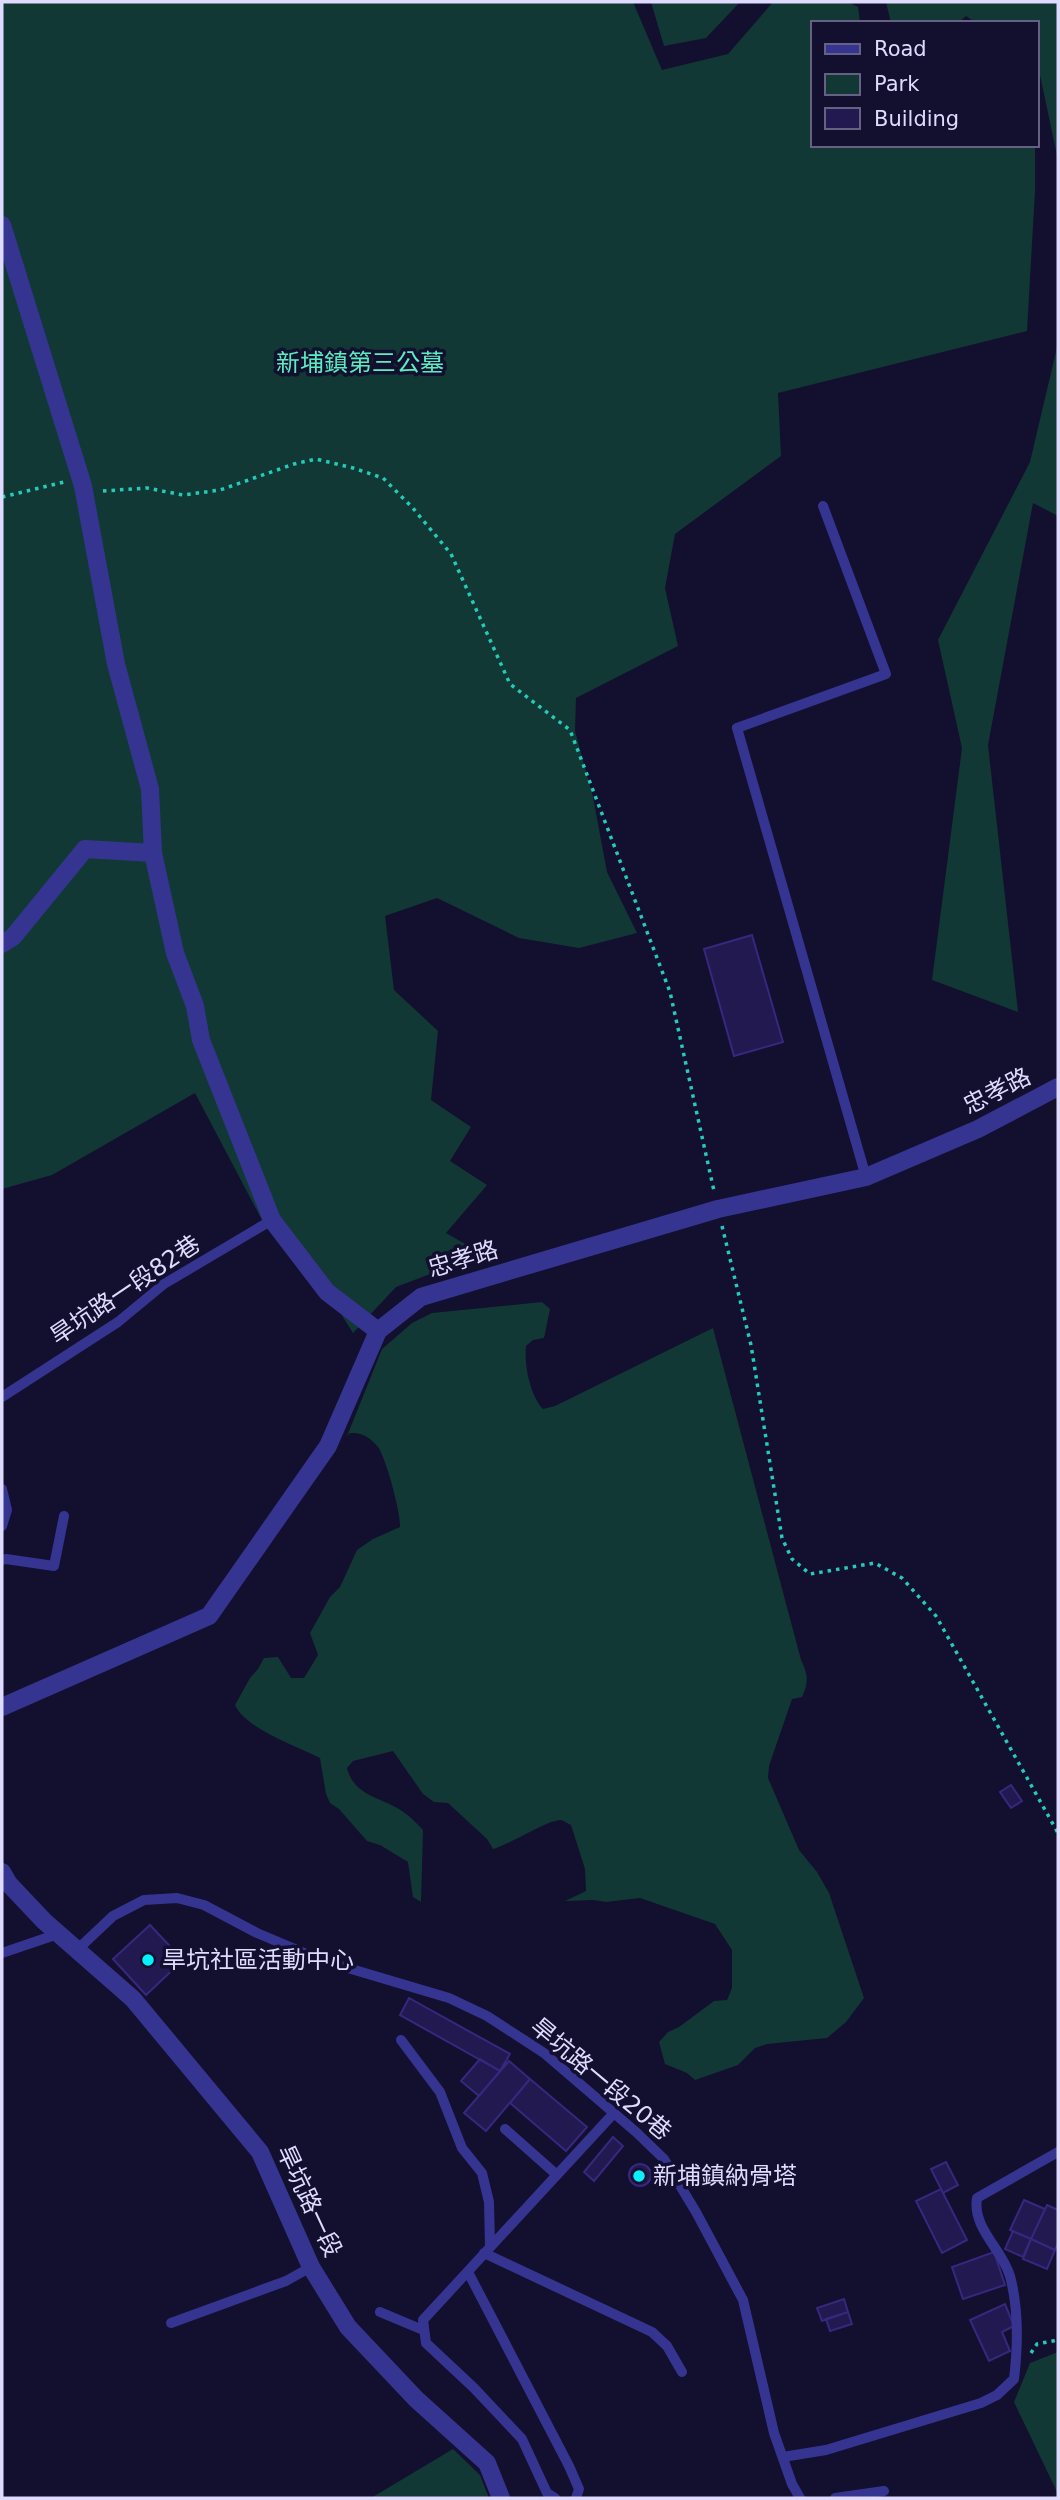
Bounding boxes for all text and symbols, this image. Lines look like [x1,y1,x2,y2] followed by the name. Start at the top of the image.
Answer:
[811,21,1039,147] legend
[874,37,927,61] text: Road
[874,72,920,96] text: Park
[874,107,959,131] text: Building
[276,349,444,377] park label: 新埔鎮第三公墓
[959,1062,1035,1120] street label: 忠孝路
[45,1230,205,1350] street label: 旱坑路一段82巷
[424,1235,502,1283] street label: 忠孝路
[162,1946,354,1974] place label: 旱坑社區活動中心
[140,1952,156,1968] marker: 旱坑社區活動中心
[525,2012,677,2146] street label: 旱坑路一段20巷
[271,2141,347,2261] street label: 旱坑路一段
[653,2162,797,2190] place label: 新埔鎮納骨塔
[631,2168,647,2184] marker: 新埔鎮納骨塔

